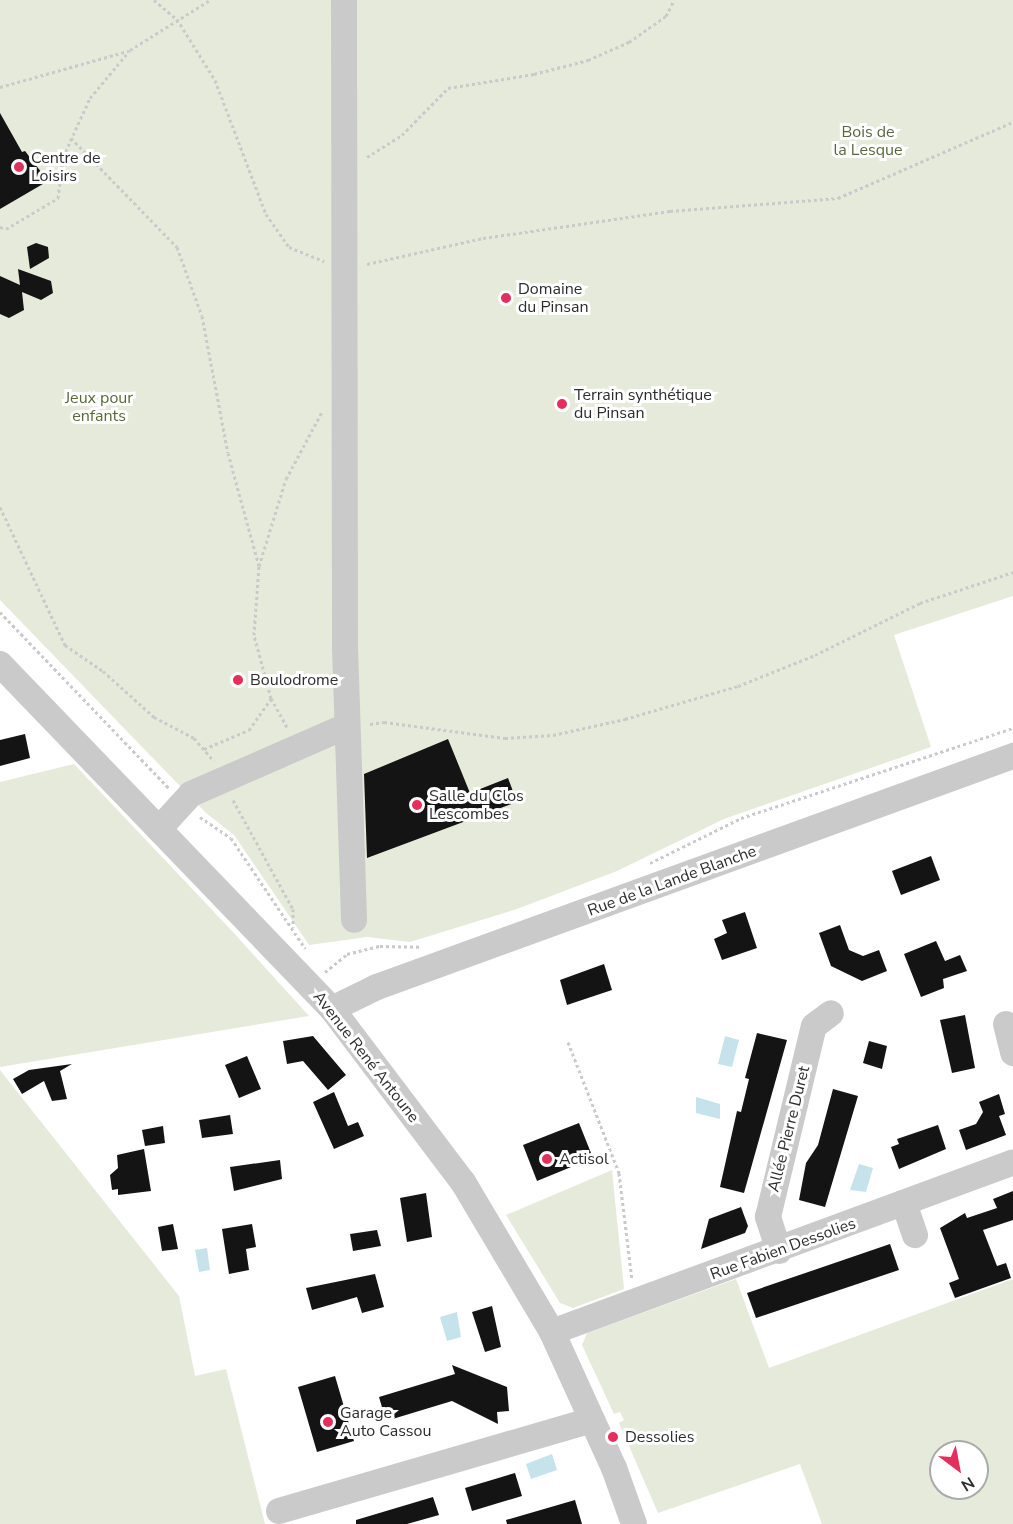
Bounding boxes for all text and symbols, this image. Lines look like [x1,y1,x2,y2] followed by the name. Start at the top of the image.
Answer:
[834,122,902,160] park label: Bois de la Lesque
[31,148,100,186] place label: Centre de Loisirs
[12,160,26,174] marker: Centre de Loisirs
[518,279,589,317] place label: Domaine du Pinsan
[499,291,513,305] marker: Domaine du Pinsan
[574,385,712,423] place label: Terrain synthétique du Pinsan
[65,388,133,426] park label: Jeux pour enfants
[555,397,569,411] marker: Terrain synthétique du Pinsan
[250,670,338,690] place label: Boulodrome
[231,673,245,687] marker: Boulodrome
[429,786,524,824] place label: Salle du Clos Lescombes
[410,798,424,812] marker: Salle du Clos Lescombes
[585,842,759,920] street label: Rue de la Lande Blanche
[309,988,423,1126] street label: Avenue René Antoune
[764,1064,814,1194] street label: Allée Pierre Duret
[559,1149,609,1169] place label: Actisol
[540,1152,554,1166] marker: Actisol
[708,1214,858,1284] street label: Rue Fabien Dessolies
[340,1403,431,1441] place label: Garage Auto Cassou
[321,1415,335,1429] marker: Garage Auto Cassou
[625,1427,694,1447] place label: Dessolies
[606,1430,620,1444] marker: Dessolies
[929,1440,989,1500] north arrow
[957,1471,978,1496] text: N

